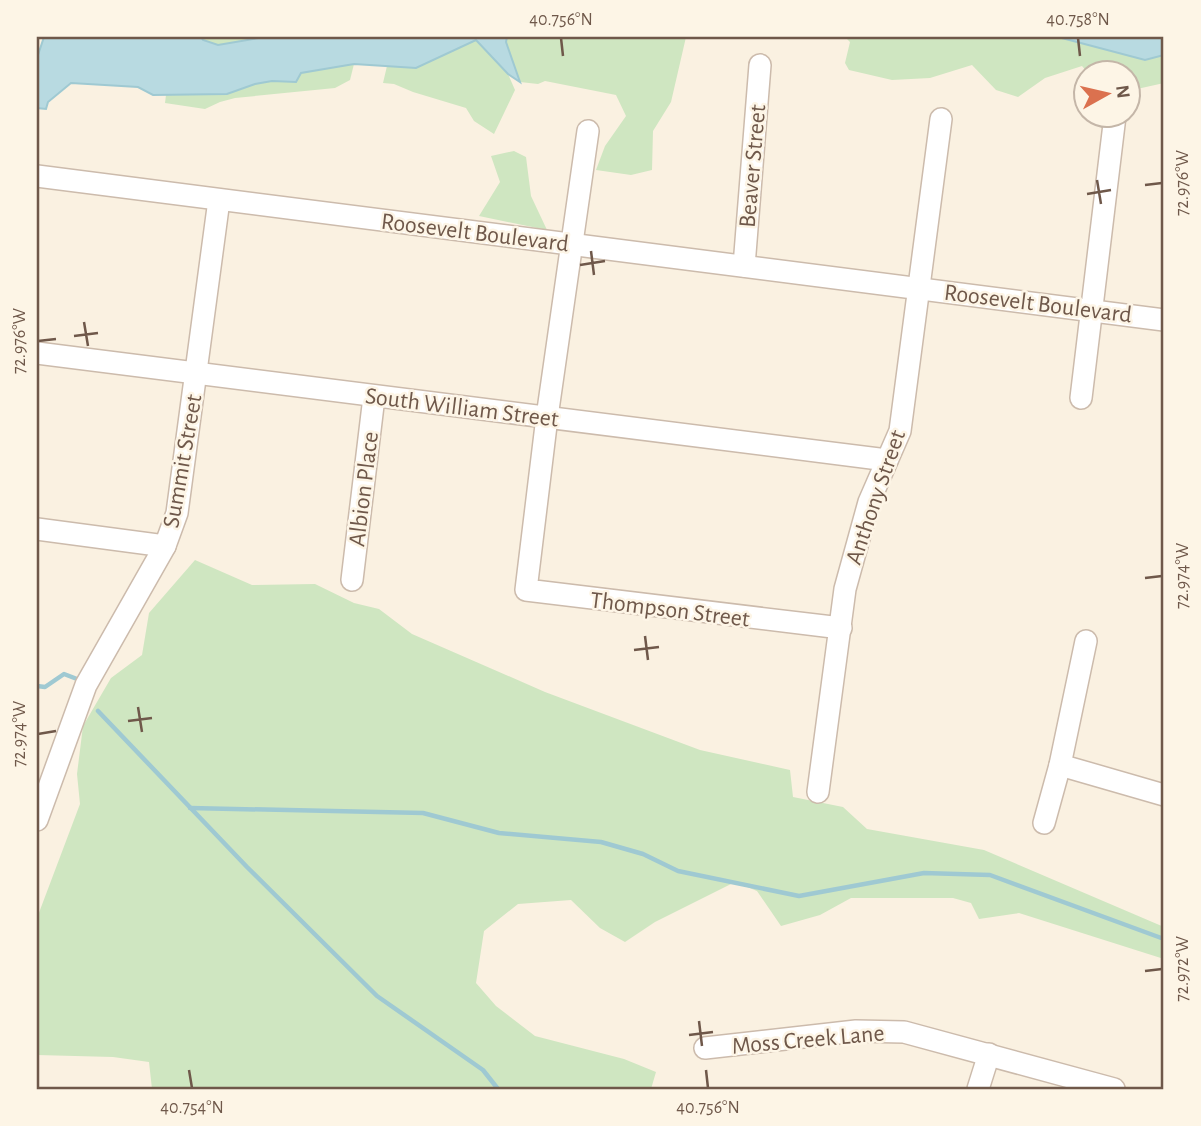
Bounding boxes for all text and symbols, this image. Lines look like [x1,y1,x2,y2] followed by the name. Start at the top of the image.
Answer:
[529,11,593,29] text: 40.756°N
[1046,11,1110,29] text: 40.758°N
[1072,60,1142,130] north arrow
[1112,84,1133,100] text: N
[736,103,770,229] street label: Beaver Street
[1174,150,1192,216] text: 72.976°W
[380,210,570,256] street label: Roosevelt Boulevard
[943,281,1133,327] street label: Roosevelt Boulevard
[11,308,29,374] text: 72.976°W
[364,384,560,432] street label: South William Street
[159,392,207,530] street label: Summit Street
[842,427,910,568] street label: Anthony Street
[345,430,383,548] street label: Albion Place
[1174,543,1192,609] text: 72.974°W
[589,588,751,632] street label: Thompson Street
[11,701,29,767] text: 72.974°W
[1174,936,1192,1002] text: 72.972°W
[731,1021,885,1059] street label: Moss Creek Lane
[160,1099,224,1117] text: 40.754°N
[676,1099,740,1117] text: 40.756°N

